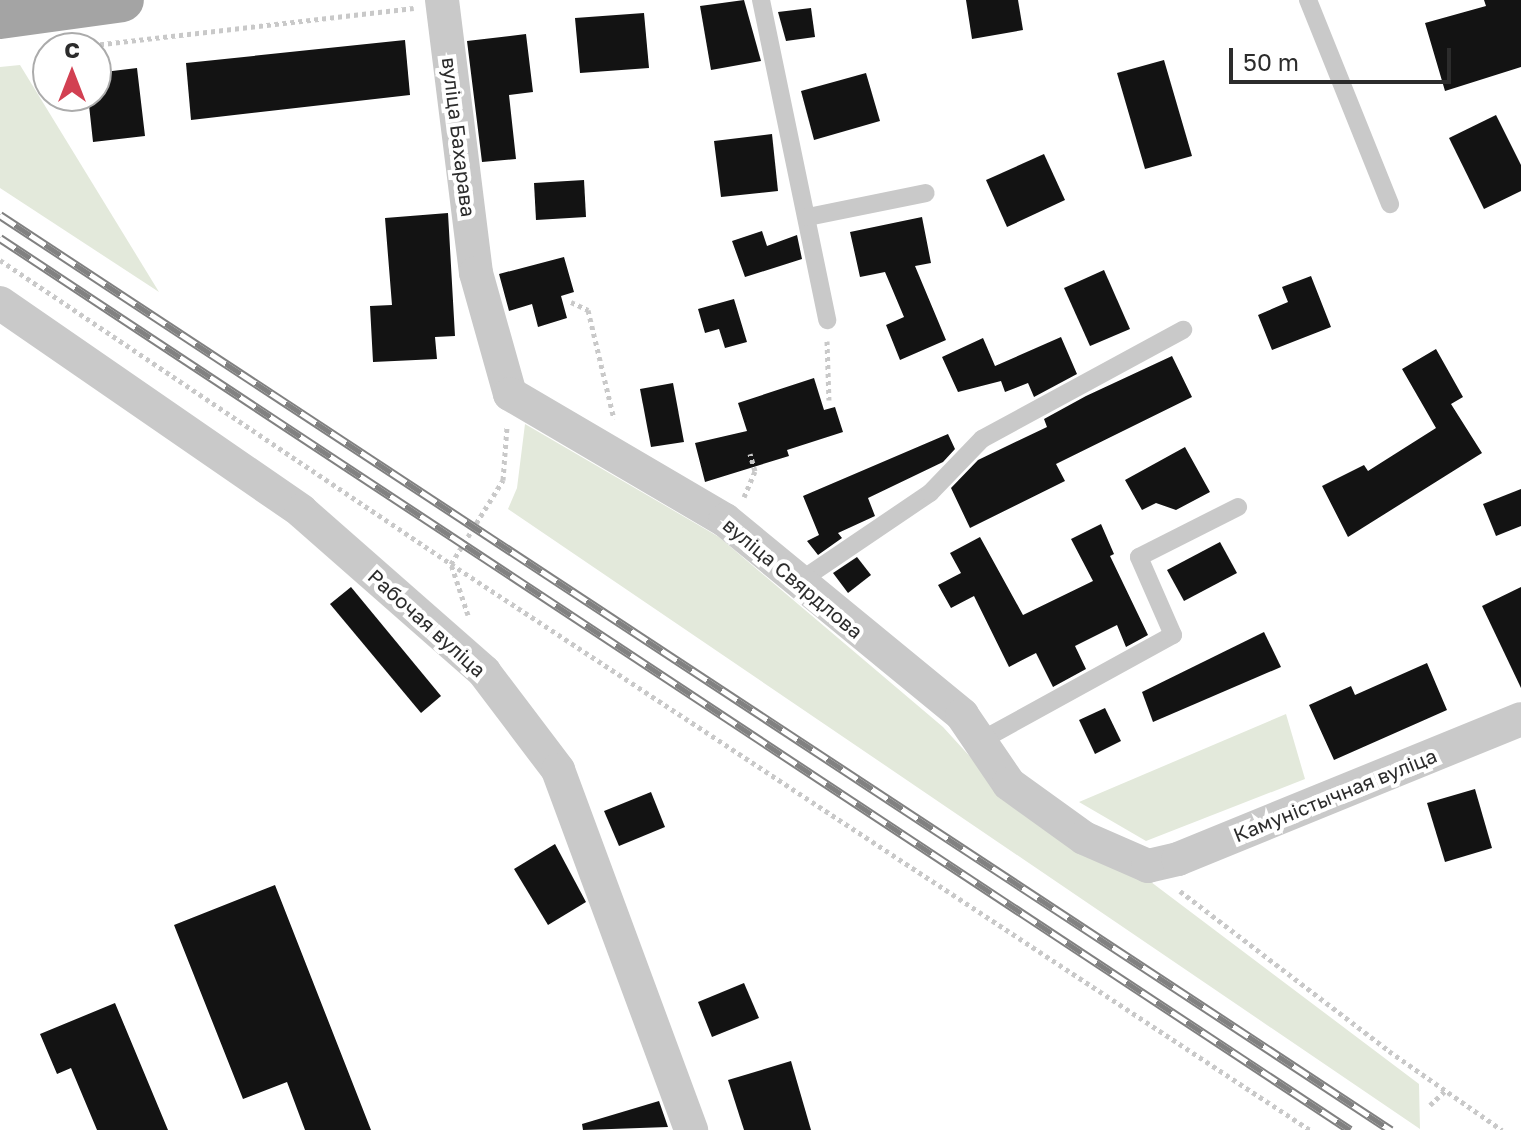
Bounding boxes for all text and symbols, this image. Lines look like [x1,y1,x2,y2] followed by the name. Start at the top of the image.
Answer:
[32,32,112,112] north arrow
[1233,32,1455,82] scale bar
[64,36,80,63] text: С
[1243,47,1299,76] text: 50 m
[437,56,481,218] street label: вуліца Бахарава
[718,513,868,643] street label: вуліца Свярдлова
[363,564,491,682] street label: Рабочая вуліца
[1230,743,1440,847] street label: Камуністычная вуліца

